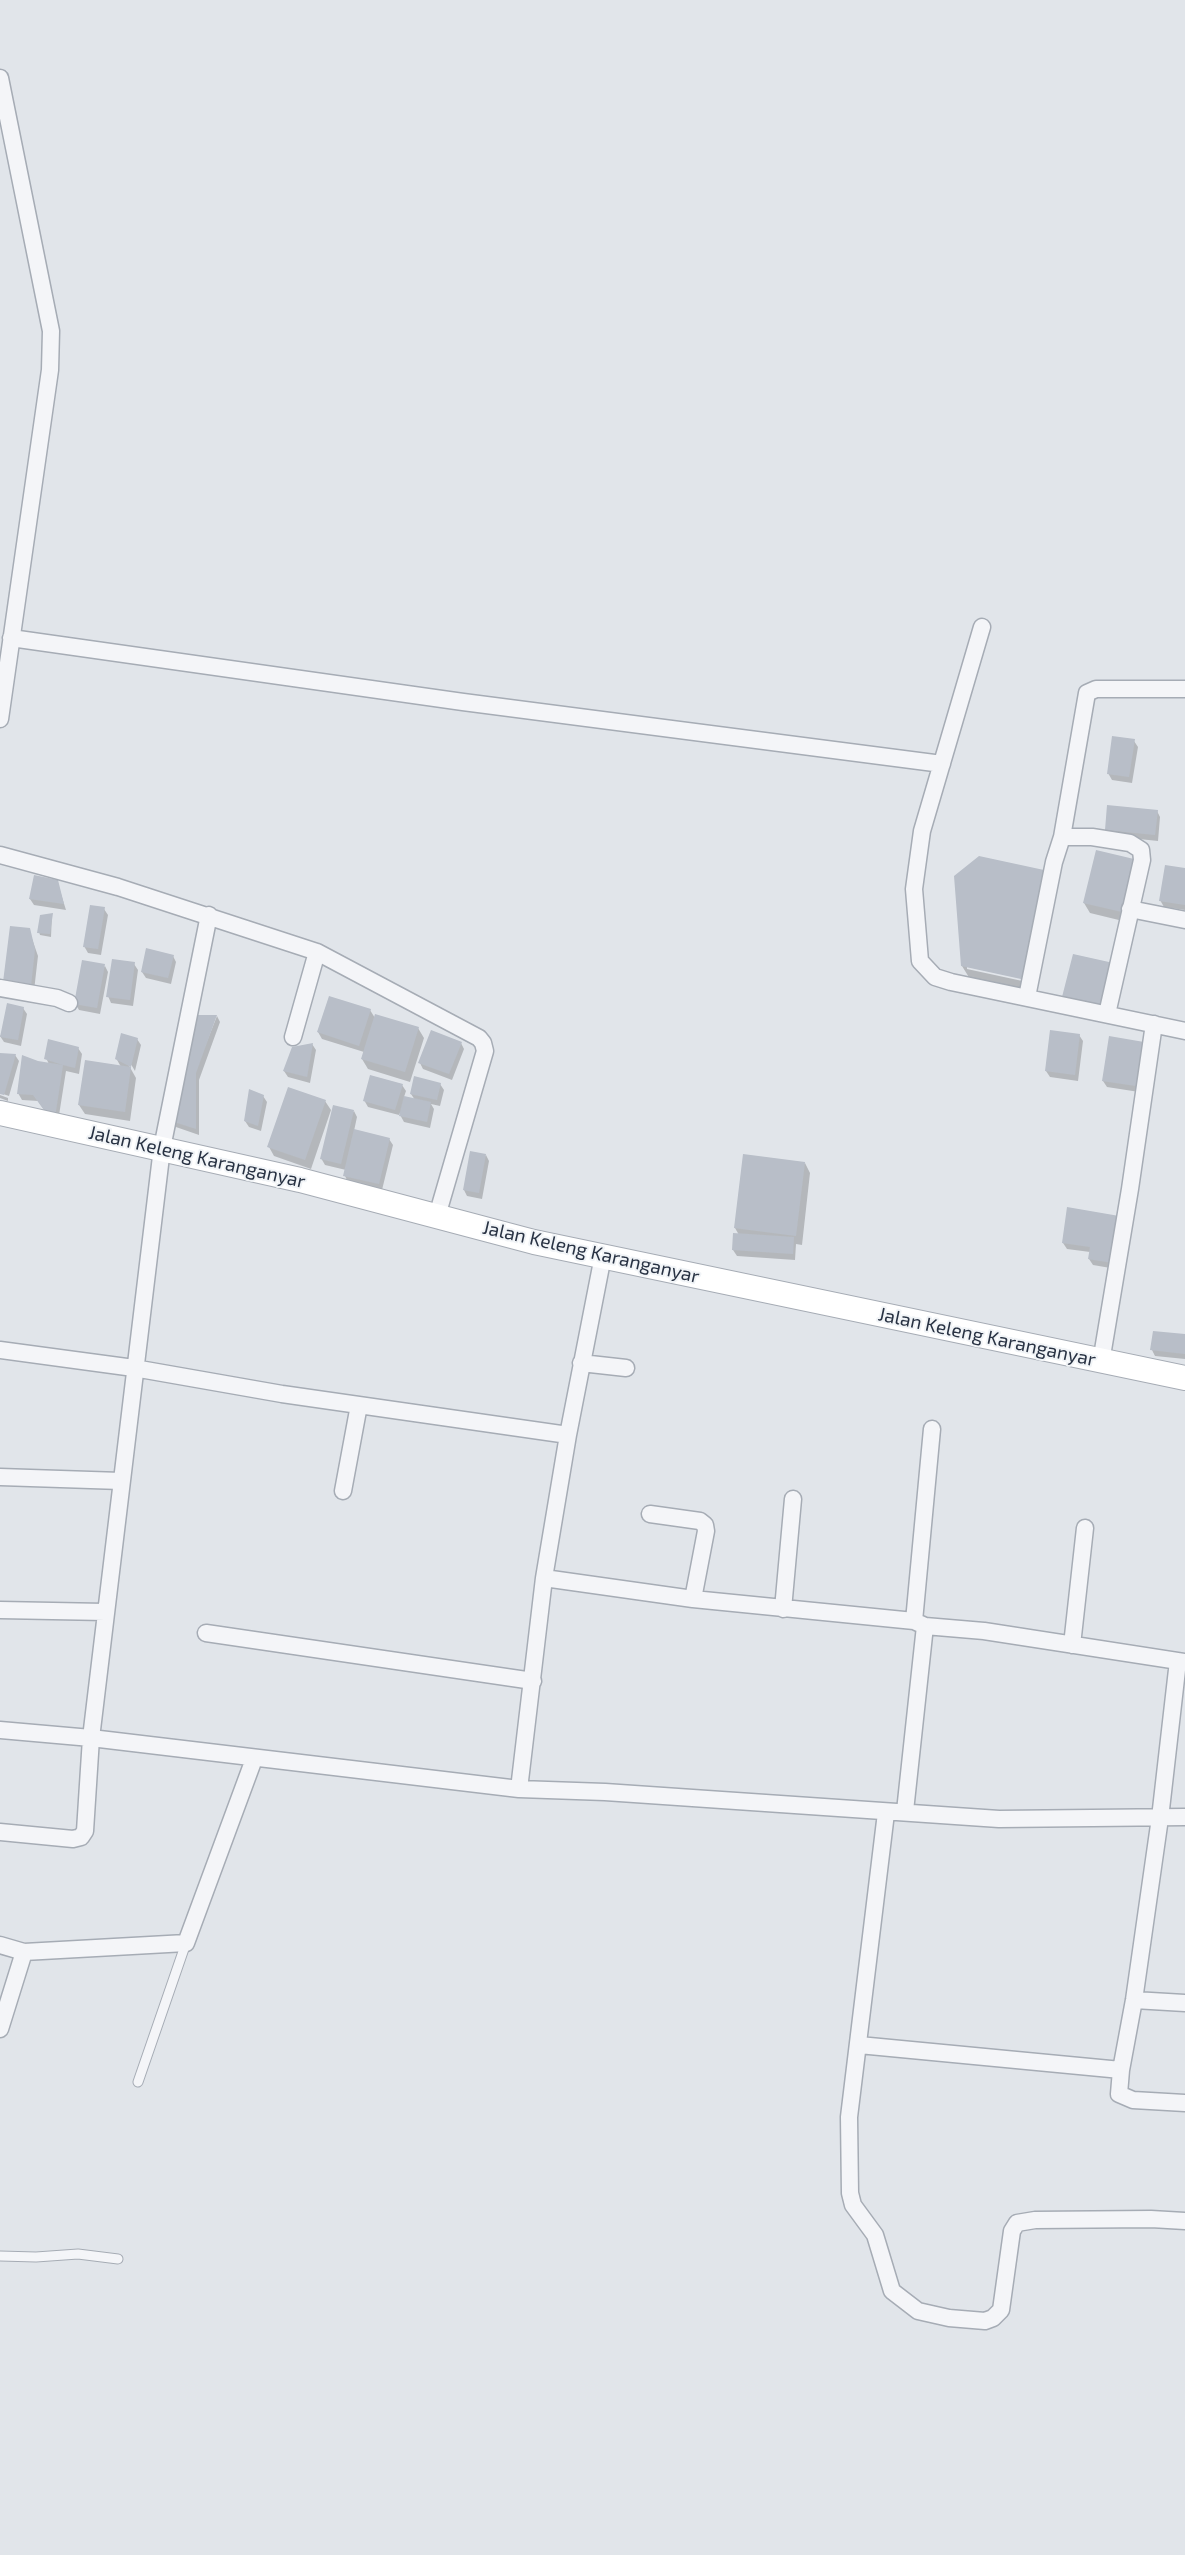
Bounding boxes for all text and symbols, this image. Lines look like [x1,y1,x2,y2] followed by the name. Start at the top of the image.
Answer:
[86,1121,308,1193] street label: Jalan Keleng Karanganyar
[480,1216,702,1288] street label: Jalan Keleng Karanganyar
[876,1303,1098,1371] street label: Jalan Keleng Karanganyar

